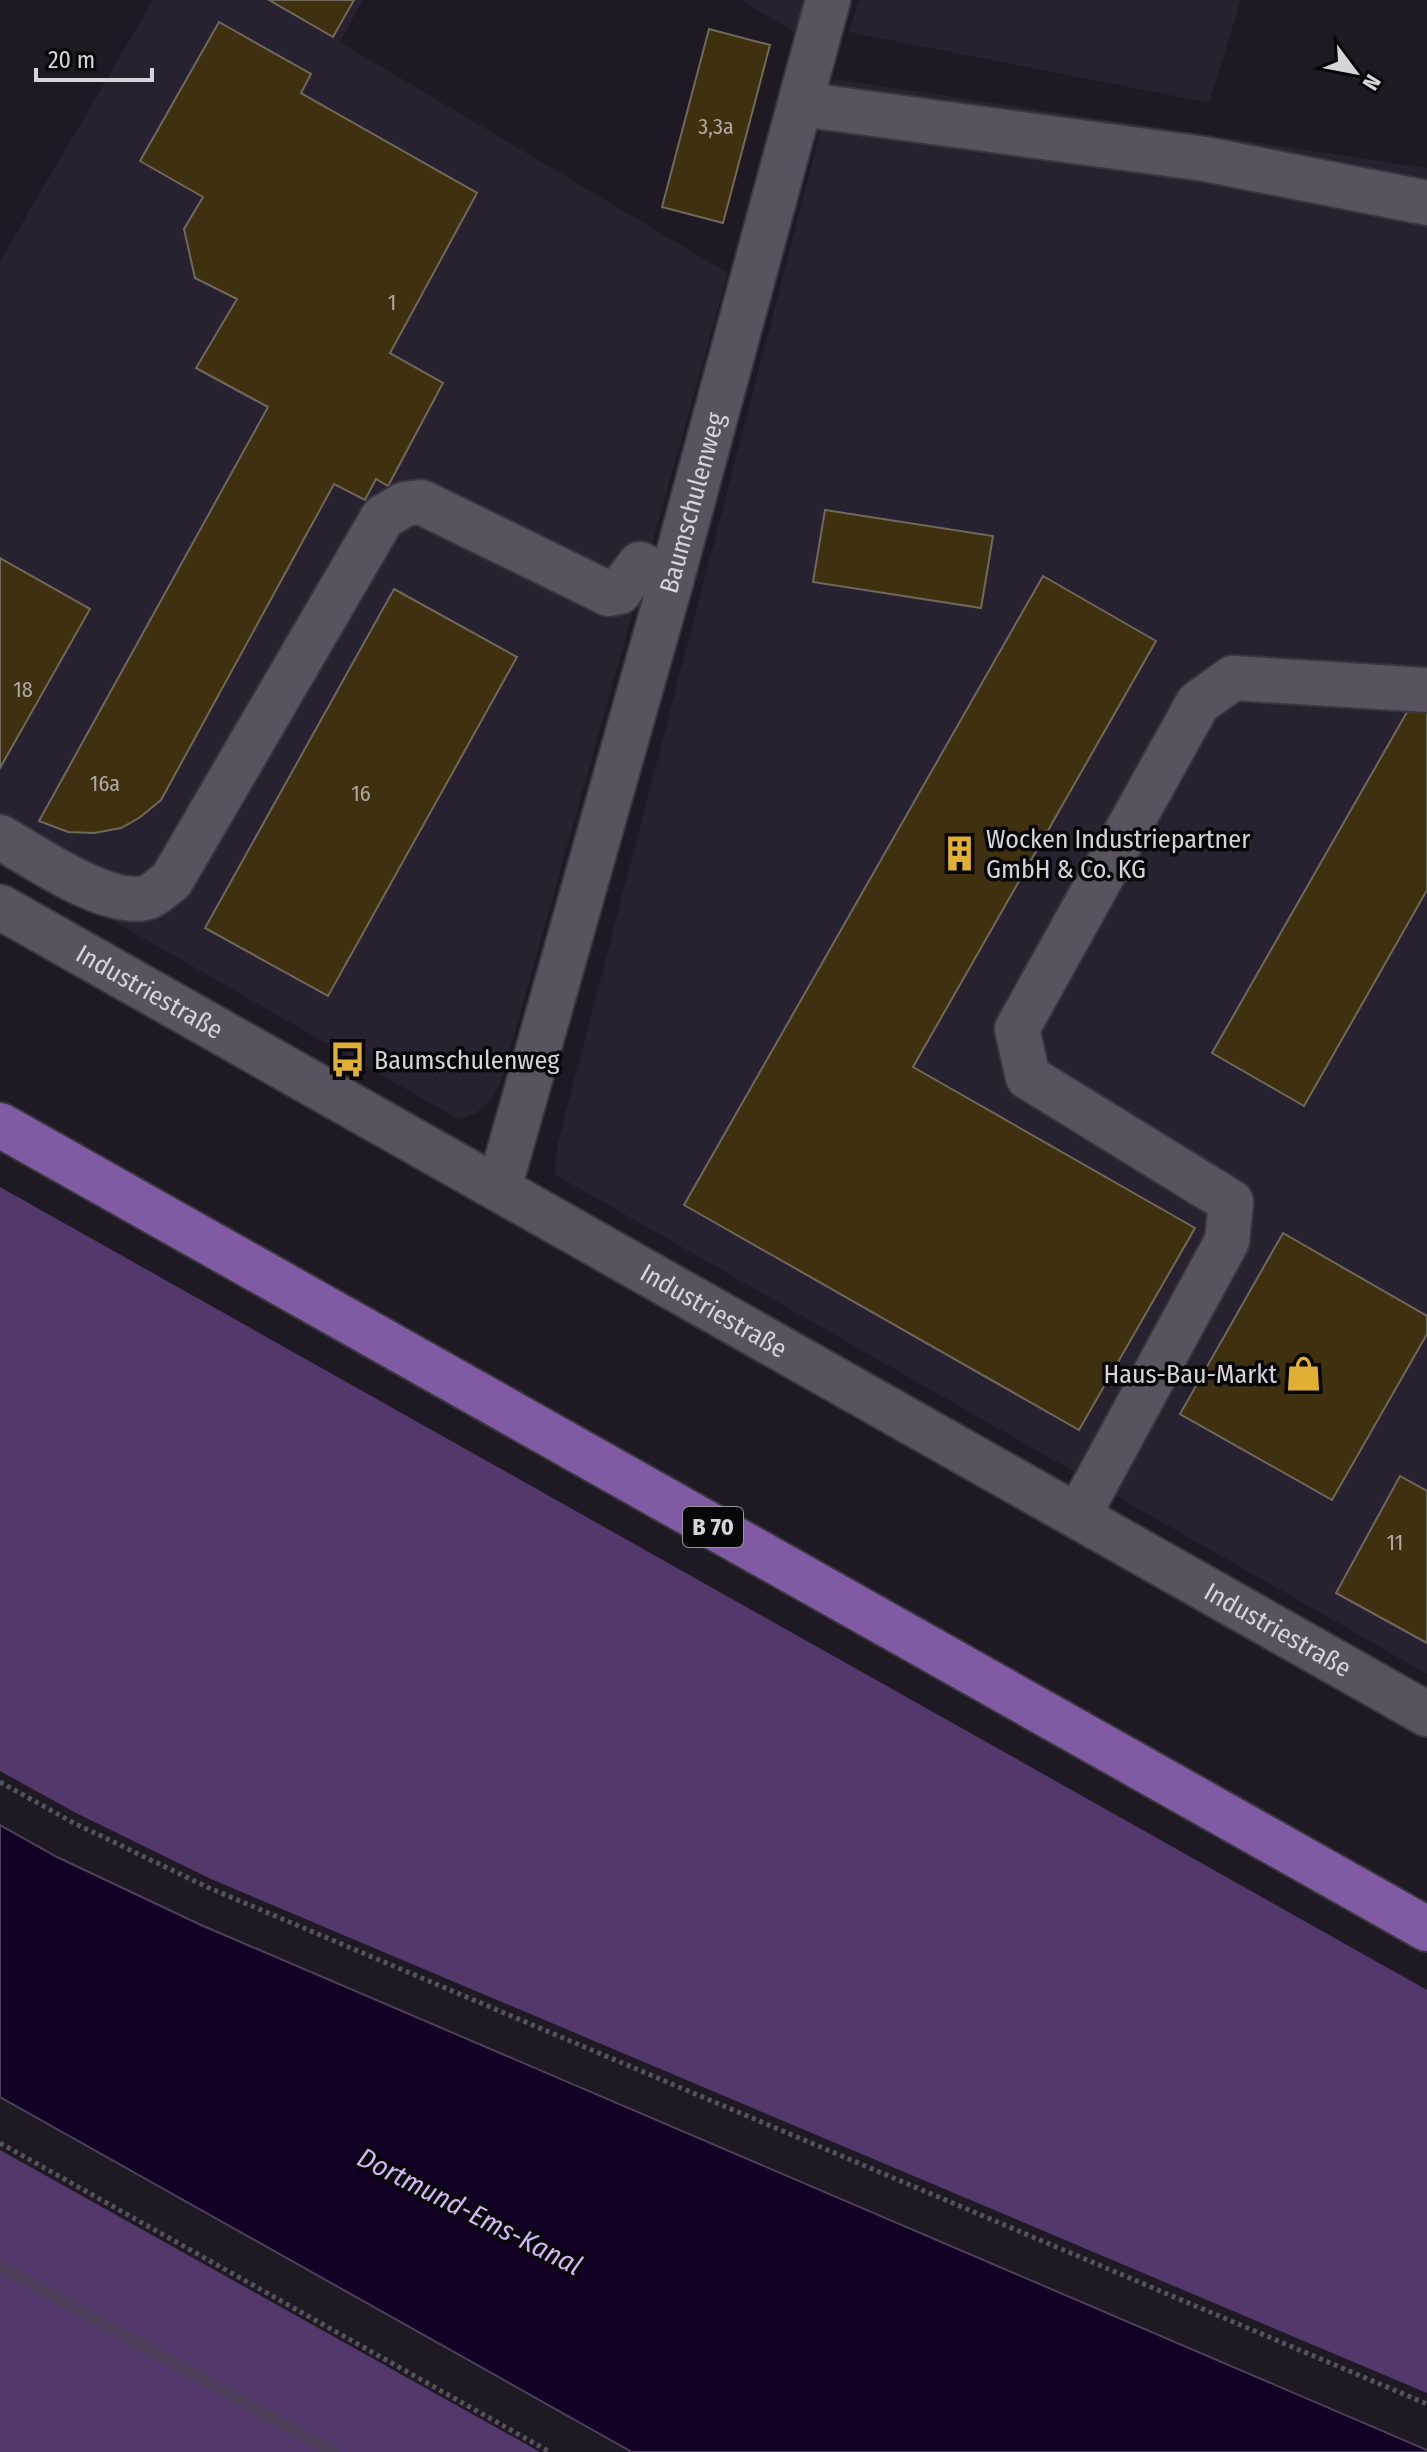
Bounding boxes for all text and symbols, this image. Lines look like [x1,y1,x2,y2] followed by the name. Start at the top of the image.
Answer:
[36,32,152,82] scale bar
[1315,32,1395,112] north arrow
[48,46,95,74] text: 20 m
[1357,70,1386,95] text: N
[698,113,734,140] house number: 3,3a
[388,289,396,316] house number: 1
[653,408,732,597] street label: Baumschulenweg
[13,676,33,703] house number: 18
[90,770,120,797] house number: 16a
[351,780,371,807] house number: 16
[986,824,1250,885] place label: Wocken Industriepartner GmbH & Co. KG
[941,835,979,873] building icon: Wocken Industriepartner GmbH & Co. KG
[71,938,228,1046] street label: Industriestraße
[329,1041,367,1079] bus stop icon: Baumschulenweg
[374,1045,560,1076] place label: Baumschulenweg
[635,1257,792,1365] street label: Industriestraße
[1284,1355,1322,1393] shop icon: Haus-Bau-Markt
[1103,1359,1277,1390] place label: Haus-Bau-Markt
[683,1507,743,1547] road number: B 70
[1387,1529,1403,1556] house number: 11
[1199,1576,1356,1684] street label: Industriestraße
[352,2141,587,2282] water label: Dortmund-Ems-Kanal

